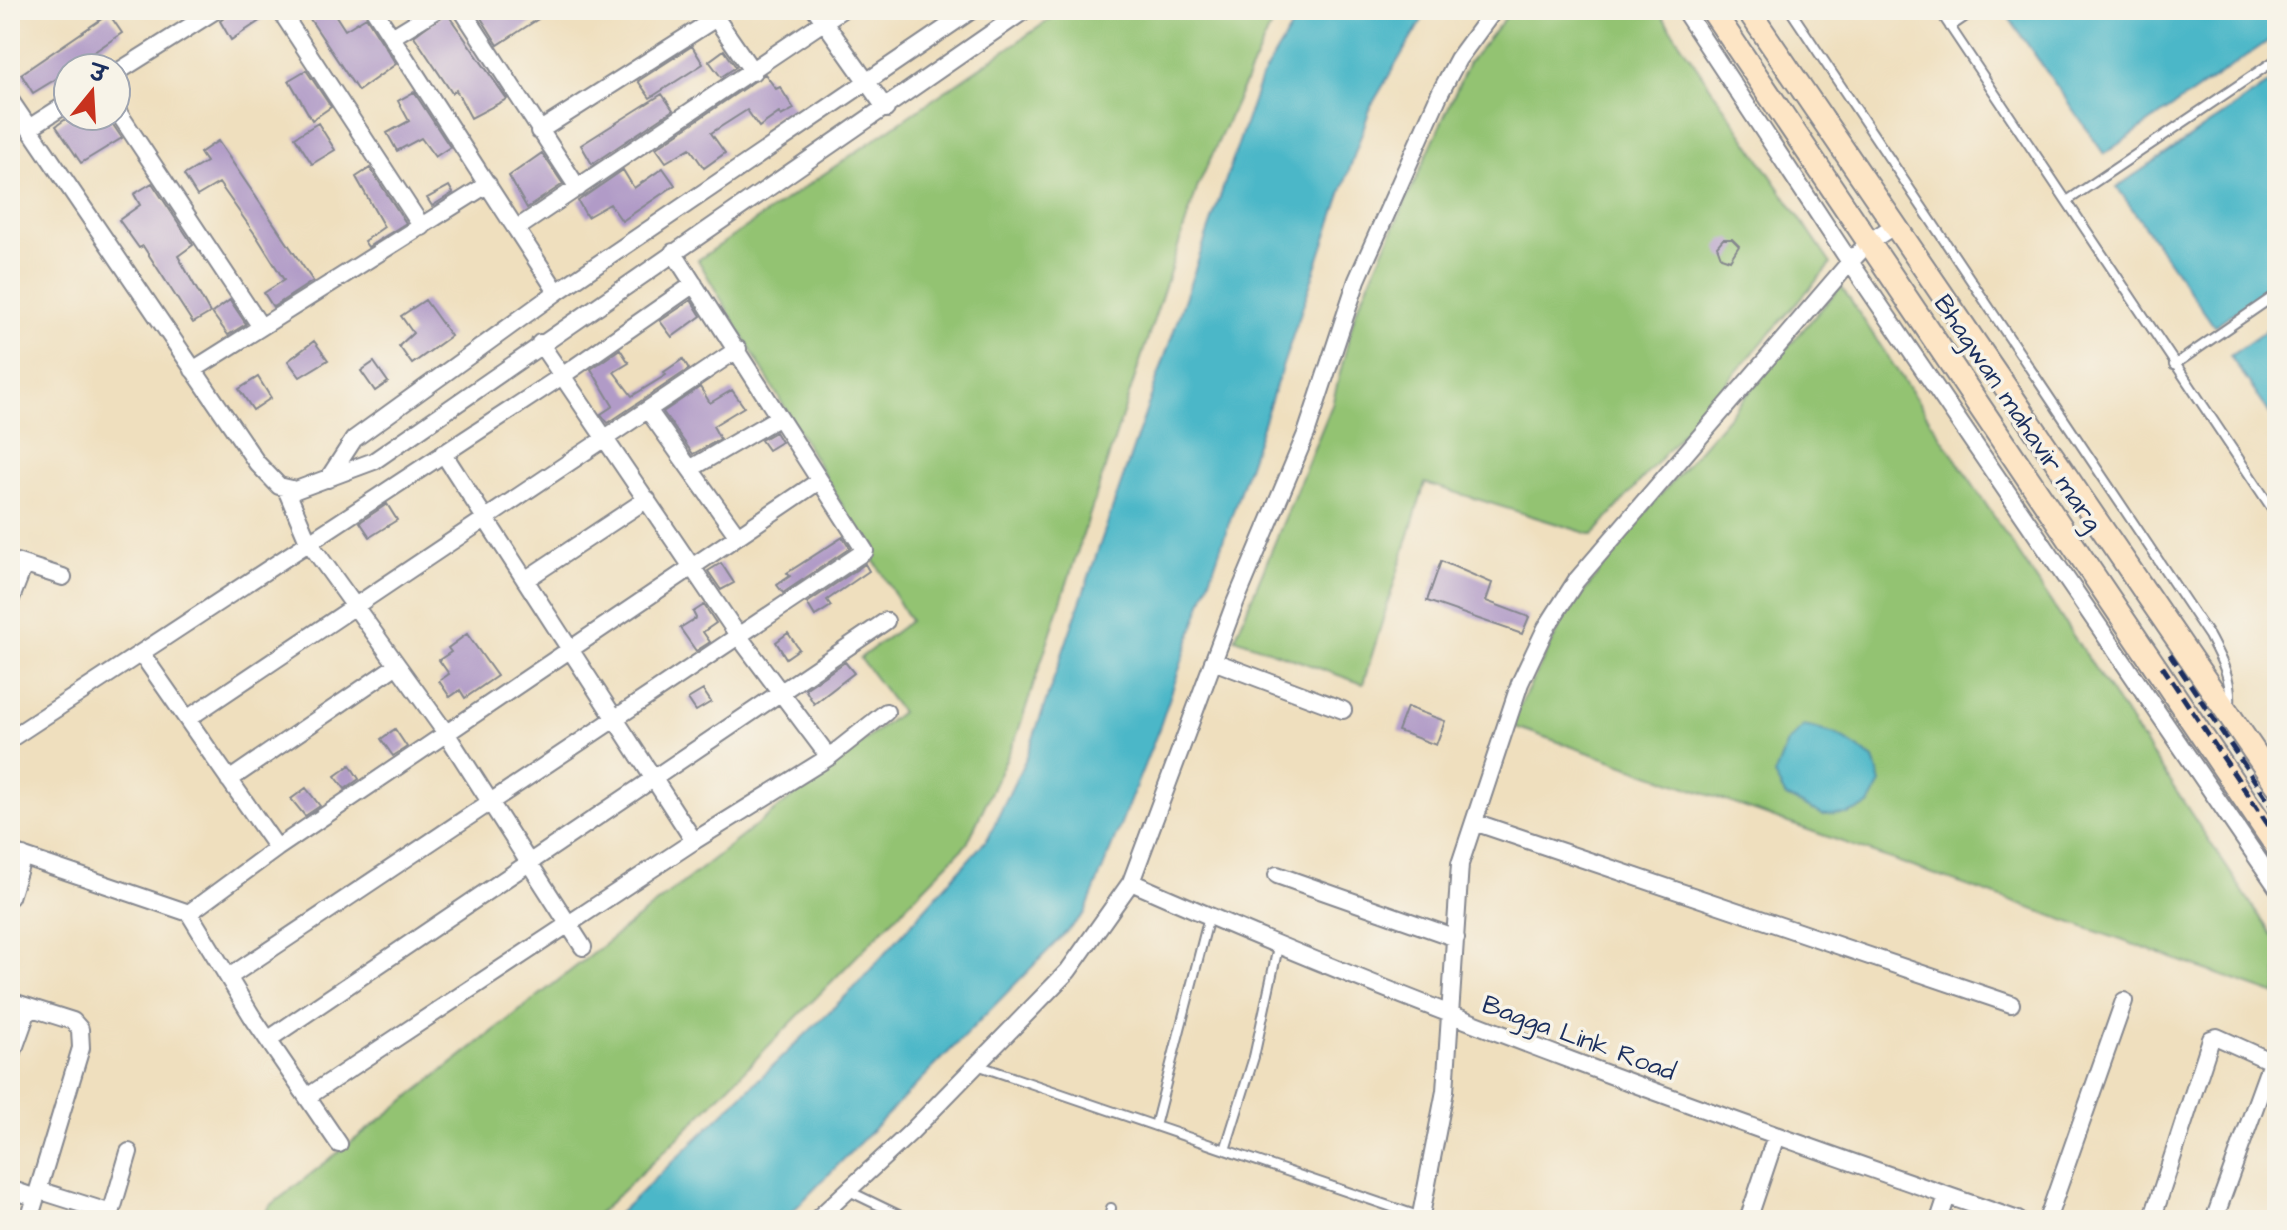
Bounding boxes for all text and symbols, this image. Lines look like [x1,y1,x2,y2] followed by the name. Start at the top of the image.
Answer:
[52,52,132,132] north arrow
[84,57,112,92] text: उ
[1924,287,2111,540] street label: Bhagwan mahavir marg
[1477,986,1681,1092] street label: Bagga Link Road

